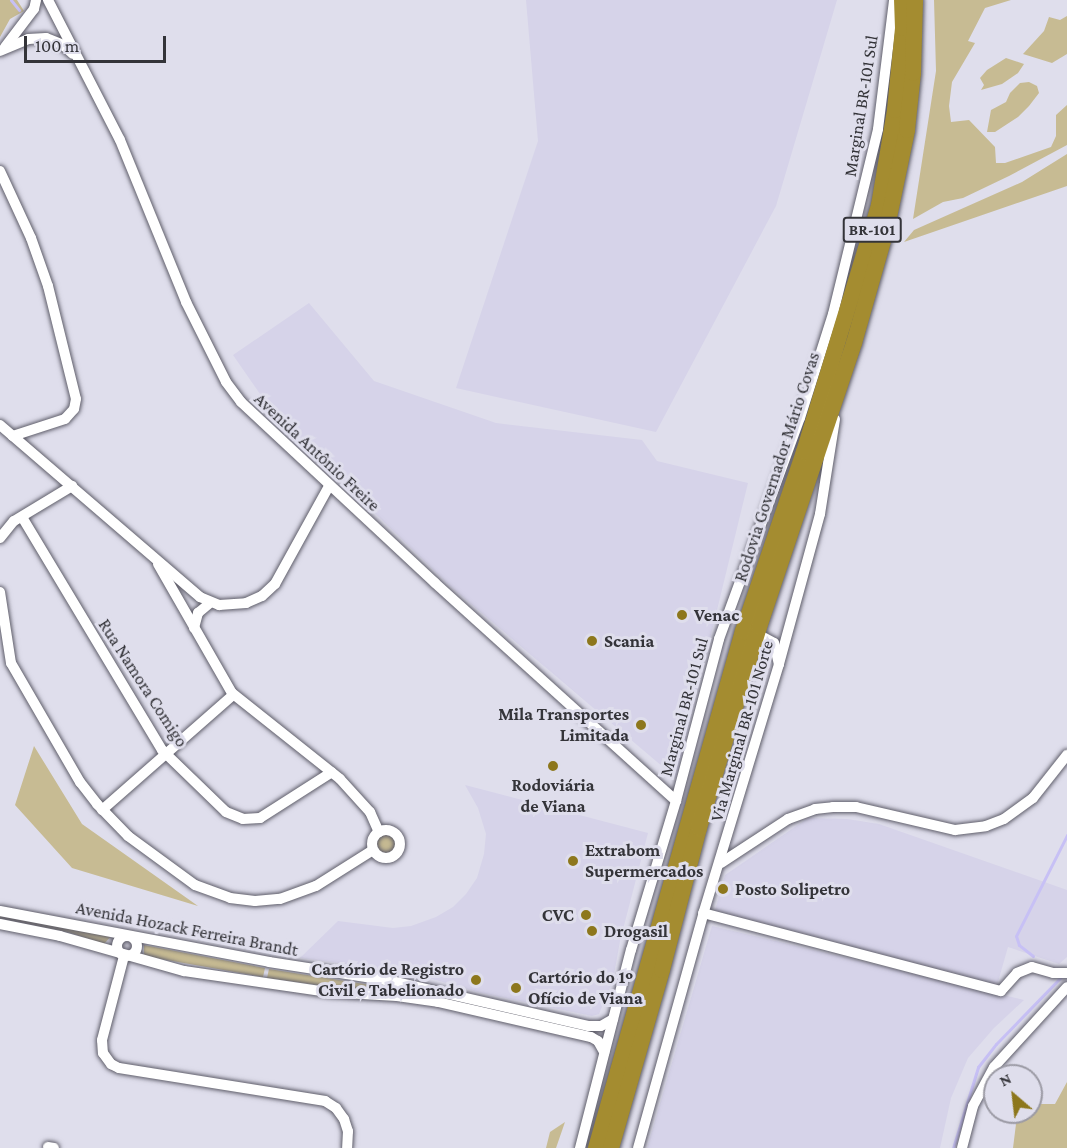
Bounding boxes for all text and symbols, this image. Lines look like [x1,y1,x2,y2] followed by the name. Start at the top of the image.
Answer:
[27,24,170,62] scale bar
[839,34,883,178] street label: Marginal BR-101 Sul
[35,36,79,56] text: 100 m
[842,217,902,243] road number: BR-101
[730,349,824,585] street label: Rodovia Governador Mário Covas
[250,388,384,516] street label: Avenida Antônio Freire
[694,604,739,626] place label: Venac
[675,608,689,622] marker: Venac
[94,615,192,751] street label: Rua Namora Comigo
[604,630,654,652] place label: Scania
[585,634,599,648] marker: Scania
[655,635,713,779] street label: Marginal BR-101 Sul
[706,638,778,824] street label: Via Marginal BR-101 Norte
[498,704,629,746] place label: Mila Transportes Limitada
[634,718,648,732] marker: Mila Transportes Limitada
[546,759,560,773] marker: Rodoviária de Viana
[511,775,595,818] place label: Rodoviária de Viana
[585,840,703,882] place label: Extrabom Supermercados
[566,854,580,868] marker: Extrabom Supermercados
[735,878,850,900] place label: Posto Solipetro
[716,882,730,896] marker: Posto Solipetro
[74,897,300,961] street label: Avenida Hozack Ferreira Brandt
[542,904,574,926] place label: CVC
[579,908,593,922] marker: CVC
[604,920,668,942] place label: Drogasil
[585,924,599,938] marker: Drogasil
[311,959,464,1002] place label: Cartório de Registro Civil e Tabelionado
[528,967,643,1010] place label: Cartório do 1º Ofício de Viana
[469,973,483,987] marker: Cartório de Registro Civil e Tabelionado
[509,981,523,995] marker: Cartório do 1º Ofício de Viana
[983,1064,1043,1124] north arrow
[996,1069,1014,1089] text: N

